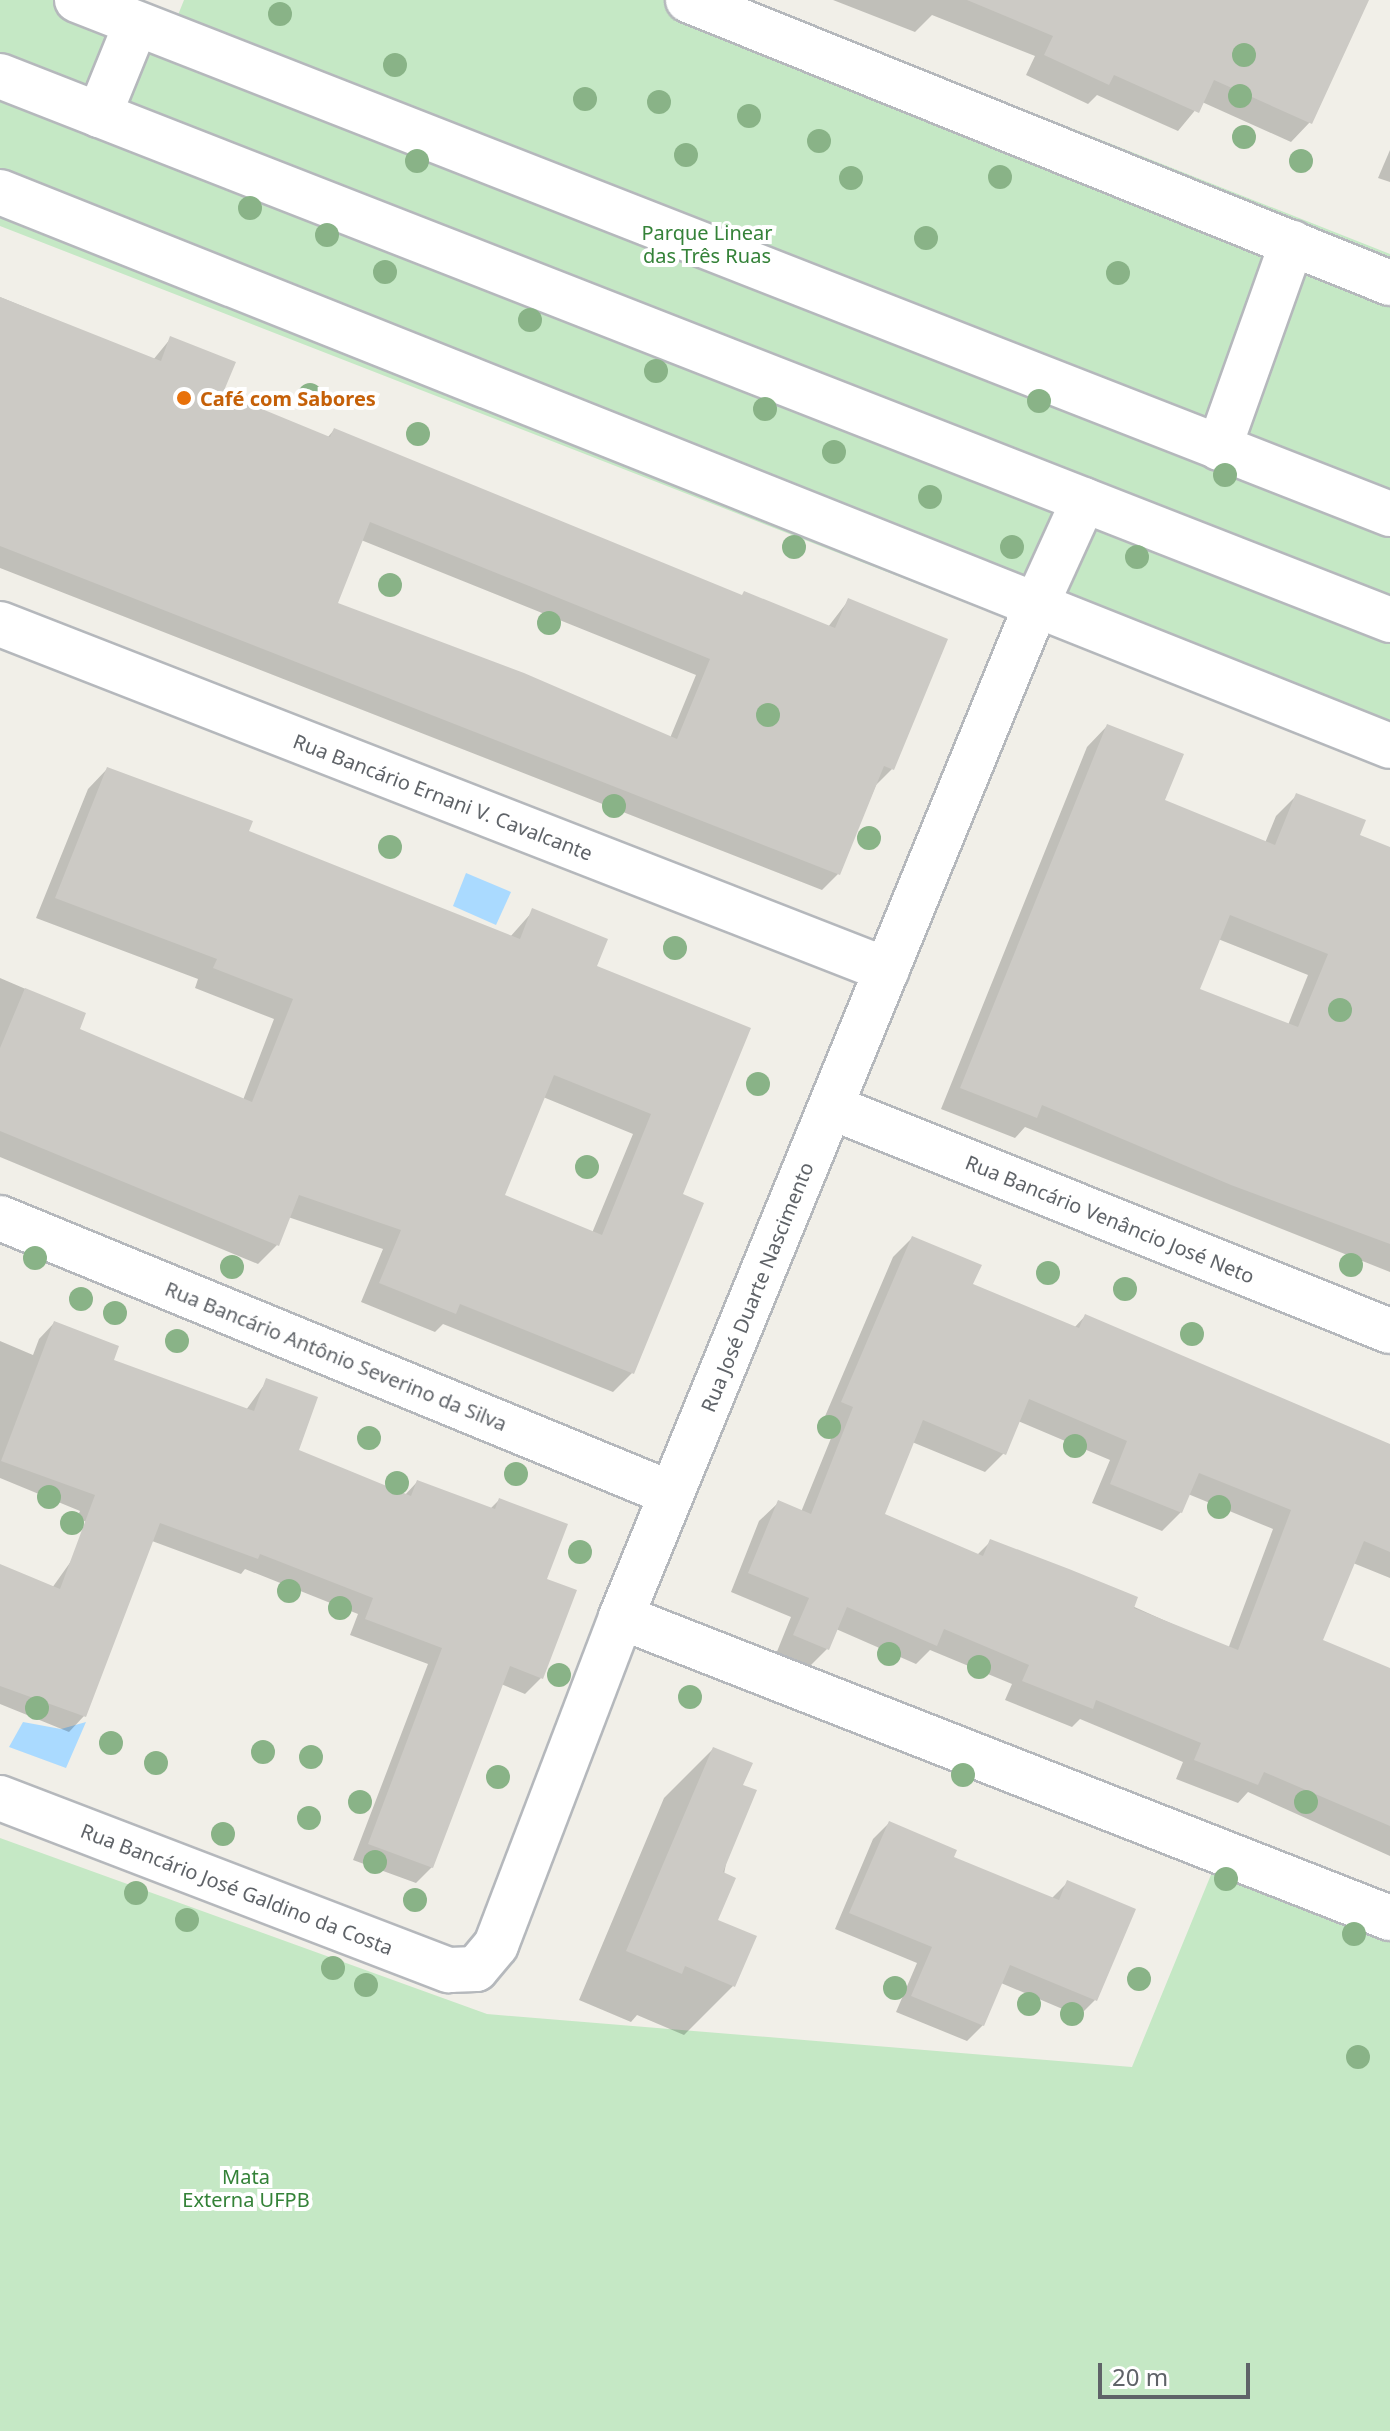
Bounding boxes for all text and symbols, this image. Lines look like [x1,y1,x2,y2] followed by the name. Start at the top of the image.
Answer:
[641,221,773,268] park label: Parque Linear das Três Ruas
[200,386,376,410] place label: Café com Sabores
[175,389,193,407] marker: Café com Sabores
[290,729,596,865] street label: Rua Bancário Ernani V. Cavalcante
[962,1150,1258,1288] street label: Rua Bancário Venâncio José Neto
[696,1159,818,1415] street label: Rua José Duarte Nascimento
[162,1276,510,1436] street label: Rua Bancário Antônio Severino da Silva
[77,1818,397,1960] street label: Rua Bancário José Galdino da Costa
[182,2164,310,2211] park label: Mata Externa UFPB
[1102,2347,1254,2397] scale bar
[1112,2360,1168,2393] text: 20 m

